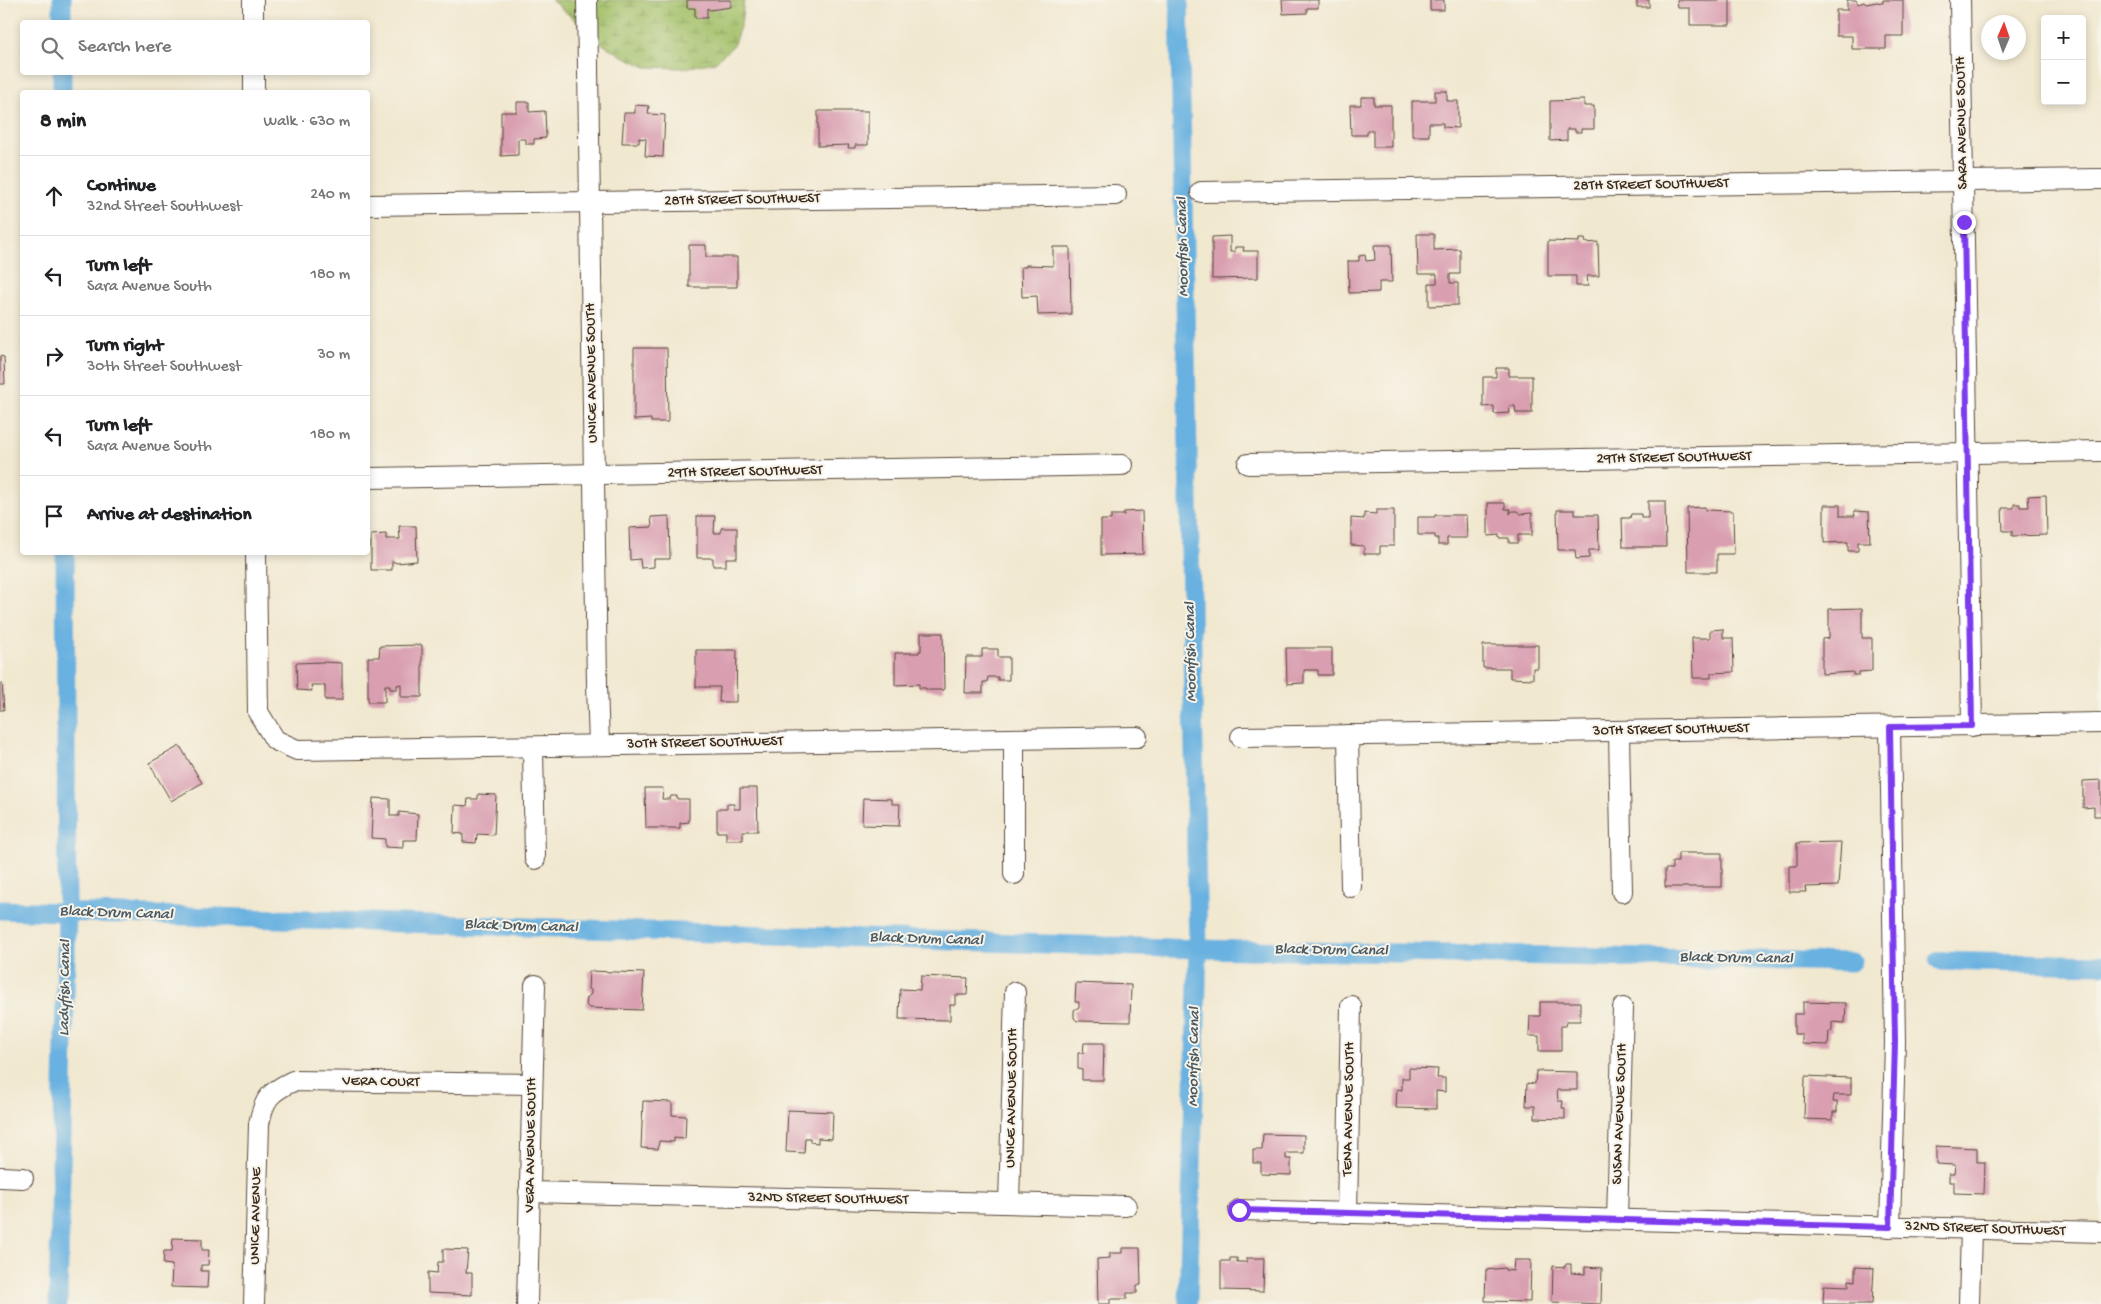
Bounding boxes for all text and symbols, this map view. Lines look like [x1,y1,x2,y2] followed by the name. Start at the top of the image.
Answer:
[1981,15,2026,60] north arrow
[2041,15,2086,105] map controls
[2041,15,2086,60] button: +
[20,20,370,75] search box
[38,34,66,62] icon: search
[78,36,172,59] text: Search here
[1952,56,1972,190] street label: SARA AVENUE SOUTH
[2041,60,2086,105] button: −
[40,110,86,135] text: 8 min
[264,113,350,132] text: Walk · 630 m
[87,175,156,198] text: Continue
[1573,175,1730,195] street label: 28TH STREET SOUTHWEST
[40,182,68,210] icon: ahead
[310,186,350,205] text: 240 m
[664,190,821,210] street label: 28TH STREET SOUTHWEST
[1174,196,1194,297] water label: Moonfish Canal
[87,198,242,217] text: 32nd Street Southwest
[1953,211,1976,234] route end
[87,255,151,278] text: Turn left
[40,262,68,290] icon: left
[311,266,350,285] text: 180 m
[87,278,212,297] text: Sara Avenue South
[582,302,602,443] street label: UNICE AVENUE SOUTH
[87,335,163,358] text: Turn right
[40,342,68,370] icon: right
[317,346,350,365] text: 30 m
[87,358,241,377] text: 30th Street Southwest
[87,415,151,438] text: Turn left
[40,422,68,450] icon: left
[311,426,350,445] text: 180 m
[87,438,212,457] text: Sara Avenue South
[1596,448,1753,468] street label: 29TH STREET SOUTHWEST
[667,462,824,482] street label: 29TH STREET SOUTHWEST
[40,502,68,530] icon: arrive
[87,504,251,527] text: Arrive at destination
[1182,601,1202,702] water label: Moonfish Canal
[1592,720,1751,740] street label: 30TH STREET SOUTHWEST
[626,733,785,753] street label: 30TH STREET SOUTHWEST
[59,903,174,926] water label: Black Drum Canal
[464,916,579,939] water label: Black Drum Canal
[869,929,984,952] water label: Black Drum Canal
[56,938,76,1036] water label: Ladyfish Canal
[1274,941,1389,962] water label: Black Drum Canal
[1679,949,1794,970] water label: Black Drum Canal
[1185,1006,1205,1107] water label: Moonfish Canal
[1002,1027,1022,1168] street label: UNICE AVENUE SOUTH
[1339,1041,1359,1177] street label: TENA AVENUE SOUTH
[1609,1042,1631,1185] street label: SUSAN AVENUE SOUTH
[341,1072,421,1092] street label: VERA COURT
[521,1077,541,1214] street label: VERA AVENUE SOUTH
[246,1166,266,1265] street label: UNICE AVENUE
[747,1189,910,1209] street label: 32ND STREET SOUTHWEST
[1228,1199,1251,1222] route start
[1903,1217,2067,1241] street label: 32ND STREET SOUTHWEST

